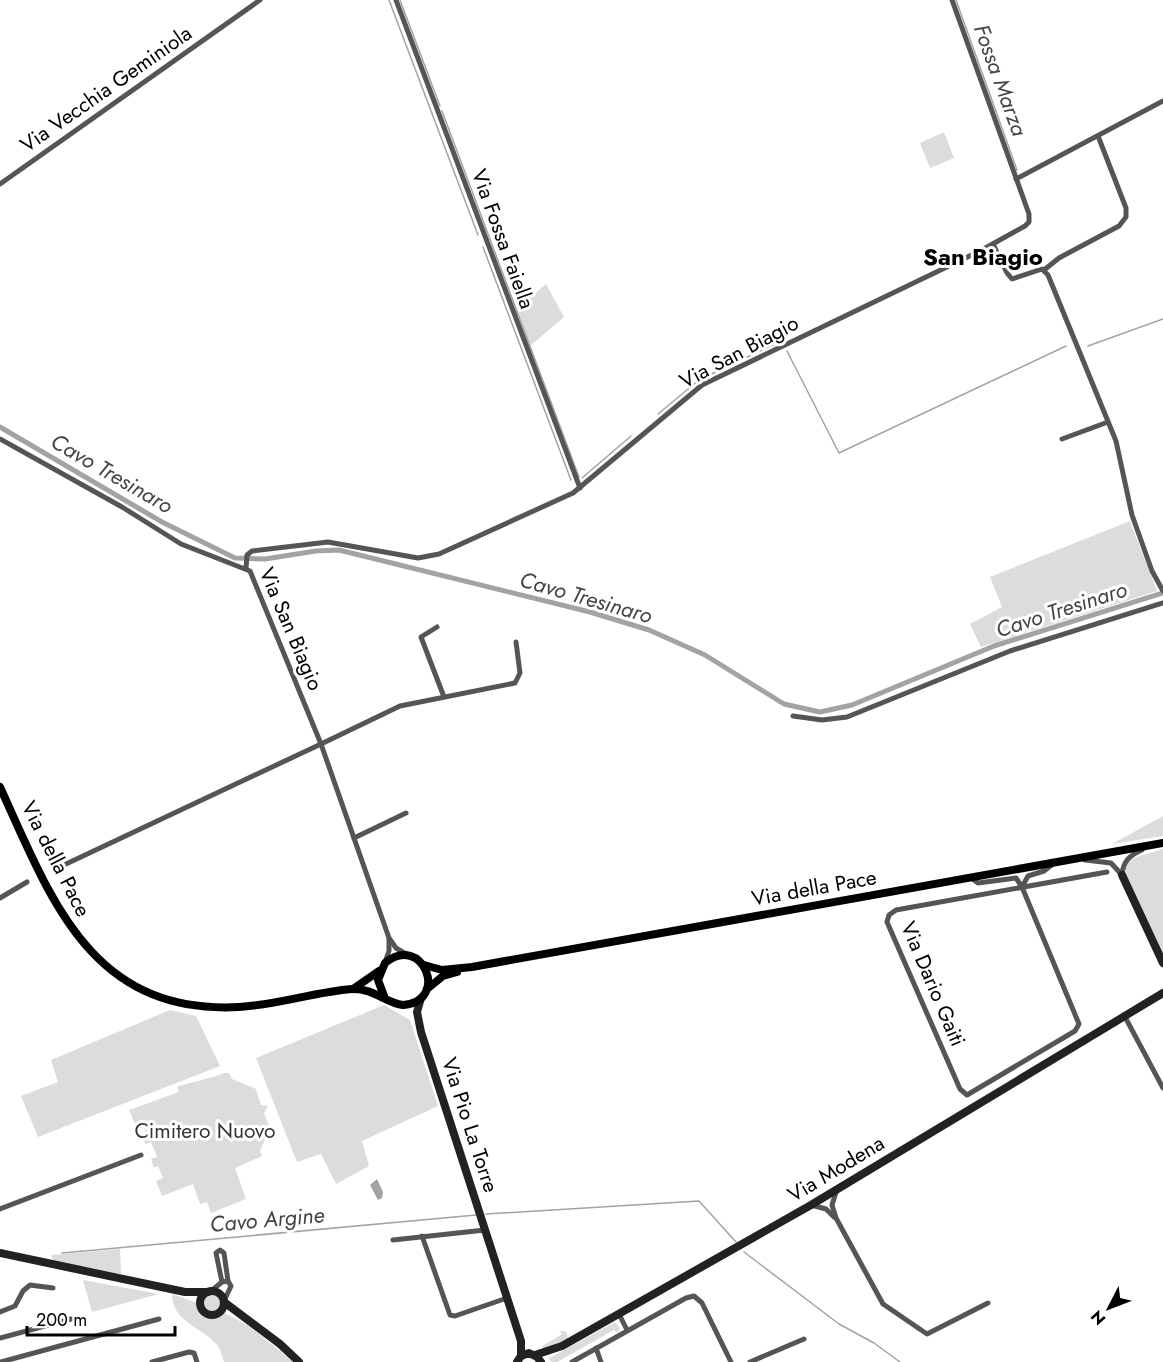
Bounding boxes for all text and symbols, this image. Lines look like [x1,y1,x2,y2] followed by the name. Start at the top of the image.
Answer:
[14,18,198,160] street label: Via Vecchia Geminiola
[966,20,1036,140] water label: Fossa Marza
[464,165,542,313] street label: Via Fossa Faiella
[923,239,1043,274] district label: San Biagio
[674,308,804,396] street label: Via San Biagio
[45,425,179,521] water label: Cavo Tresinaro
[252,563,330,695] street label: Via San Biagio
[516,563,656,631] water label: Cavo Tresinaro
[991,573,1131,645] water label: Cavo Tresinaro
[14,796,98,922] street label: Via della Pace
[749,862,879,914] street label: Via della Pace
[893,917,973,1051] street label: Via Dario Gaiti
[434,1054,506,1197] street label: Via Pio La Torre
[134,1116,276,1146] park label: Cimitero Nuovo
[782,1128,890,1210] street label: Via Modena
[208,1198,326,1240] water label: Cavo Argine
[1079,1278,1139,1338] north arrow
[27,1299,176,1337] scale bar
[1085,1305,1111,1330] text: N
[36,1307,87,1333] text: 200 m

